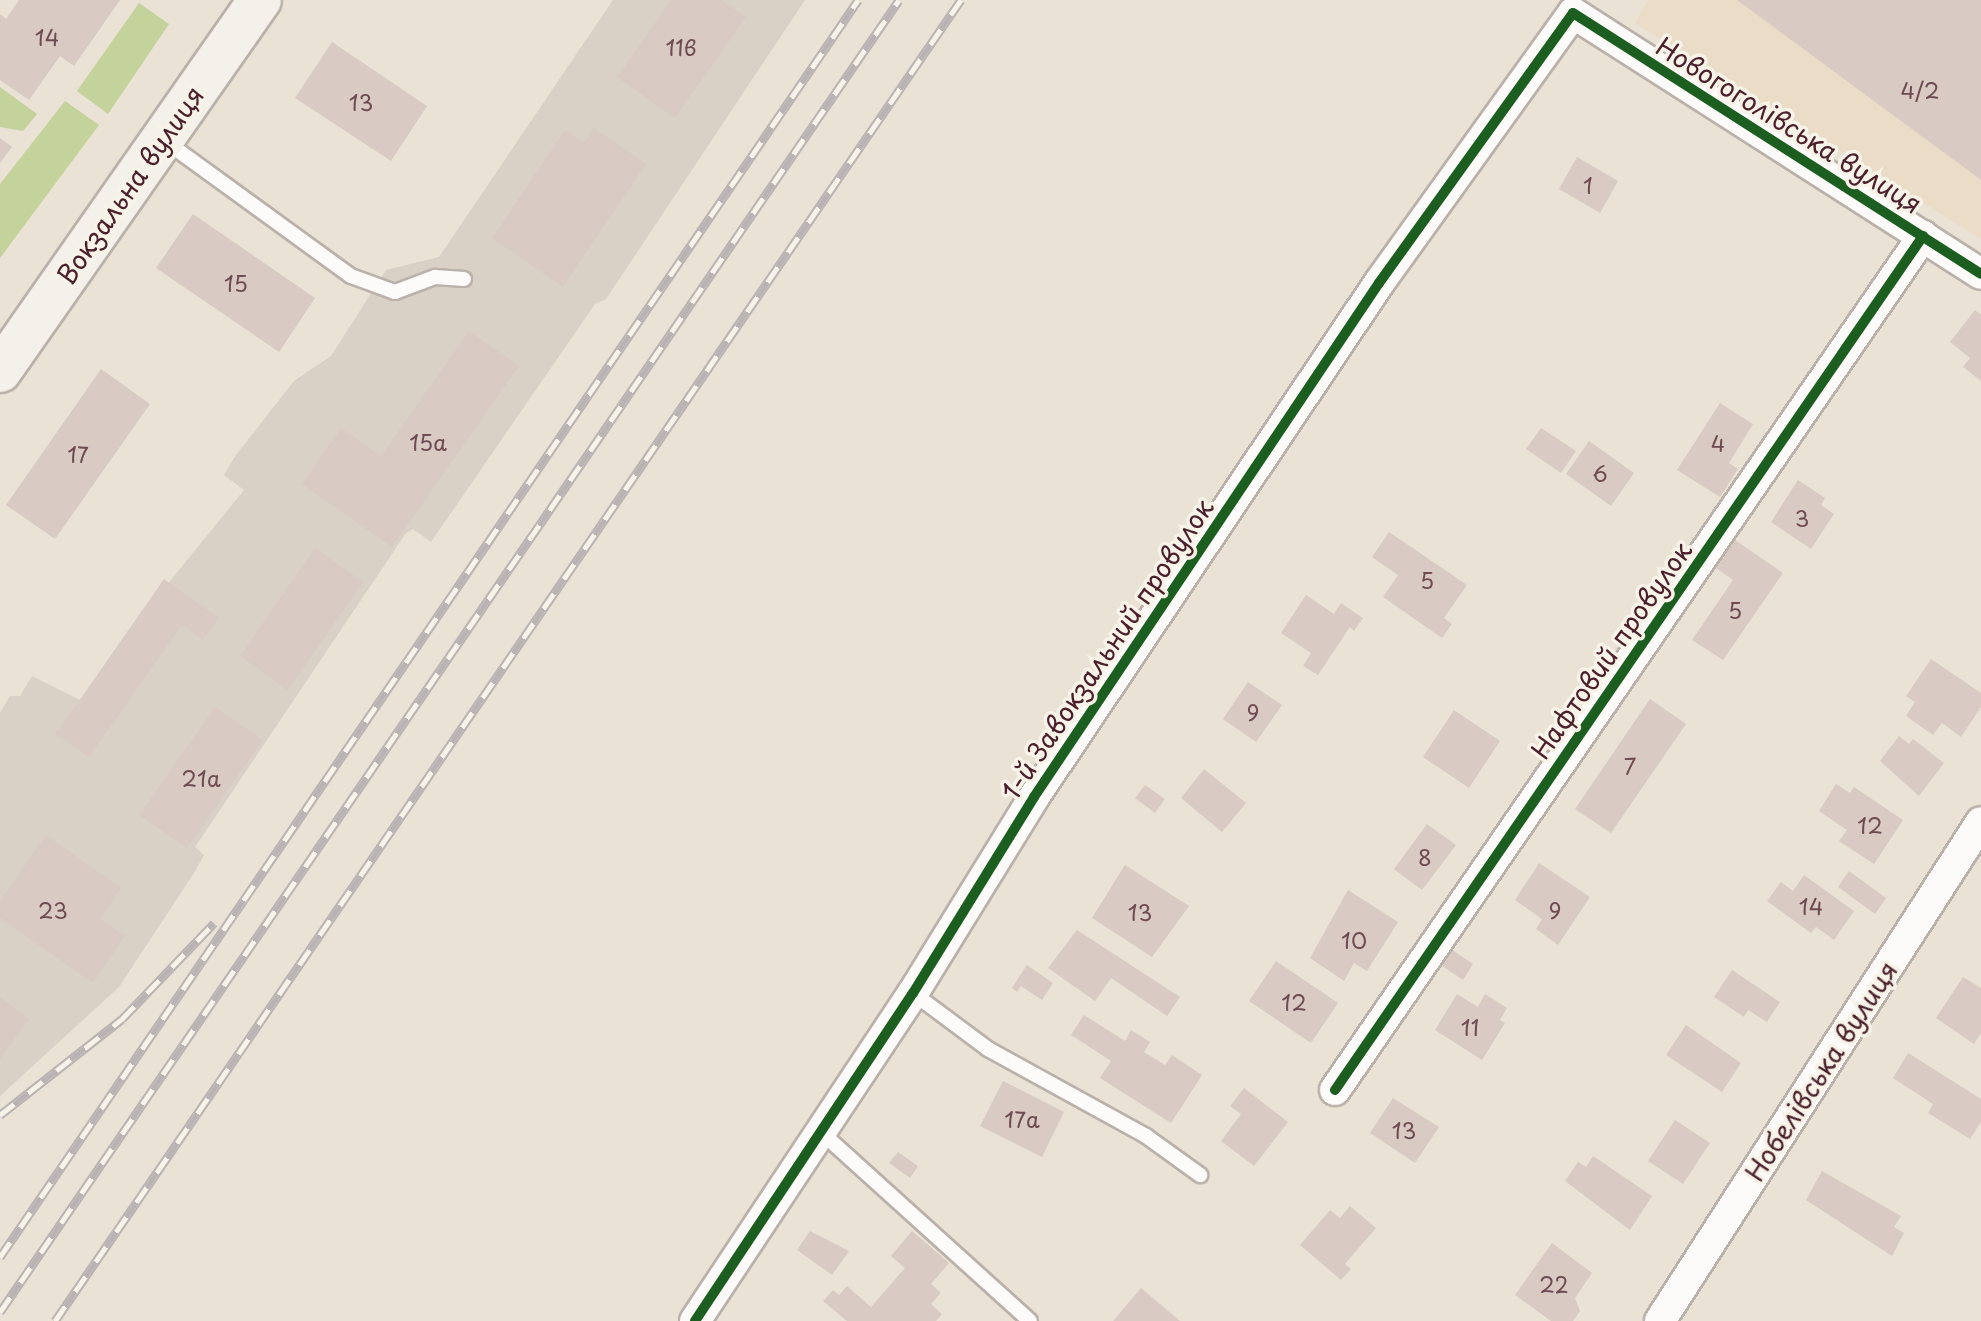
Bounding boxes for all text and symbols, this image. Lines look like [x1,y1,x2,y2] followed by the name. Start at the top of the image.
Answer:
[35,24,59,50] house number: 14
[1650,30,1928,220] street label: Новогоголівська вулиця
[665,34,697,60] house number: 11в
[1901,77,1939,103] house number: 4/2
[50,80,210,290] street label: Вокзальна вулиця
[349,89,373,115] house number: 13
[1583,172,1593,198] house number: 1
[224,270,248,296] house number: 15
[409,429,447,455] house number: 15а
[1711,430,1725,456] house number: 4
[67,441,89,467] house number: 17
[1592,460,1608,486] house number: 6
[994,492,1220,806] street label: 1-й Завокзальний провулок
[1795,505,1809,531] house number: 3
[1524,536,1698,764] street label: Нафтовий провулок
[1420,567,1434,593] house number: 5
[1728,597,1742,623] house number: 5
[1247,699,1259,725] house number: 9
[1624,753,1636,779] house number: 7
[181,765,221,791] house number: 21а
[1857,812,1883,838] house number: 12
[1418,844,1432,870] house number: 8
[1799,893,1823,919] house number: 14
[38,897,68,923] house number: 23
[1549,897,1561,923] house number: 9
[1128,899,1152,925] house number: 13
[1341,927,1367,953] house number: 10
[1738,955,1904,1187] street label: Нобелівська вулиця
[1281,989,1307,1015] house number: 12
[1461,1014,1479,1040] house number: 11
[1004,1106,1040,1132] house number: 17а
[1392,1117,1416,1143] house number: 13
[1539,1271,1569,1297] house number: 22

